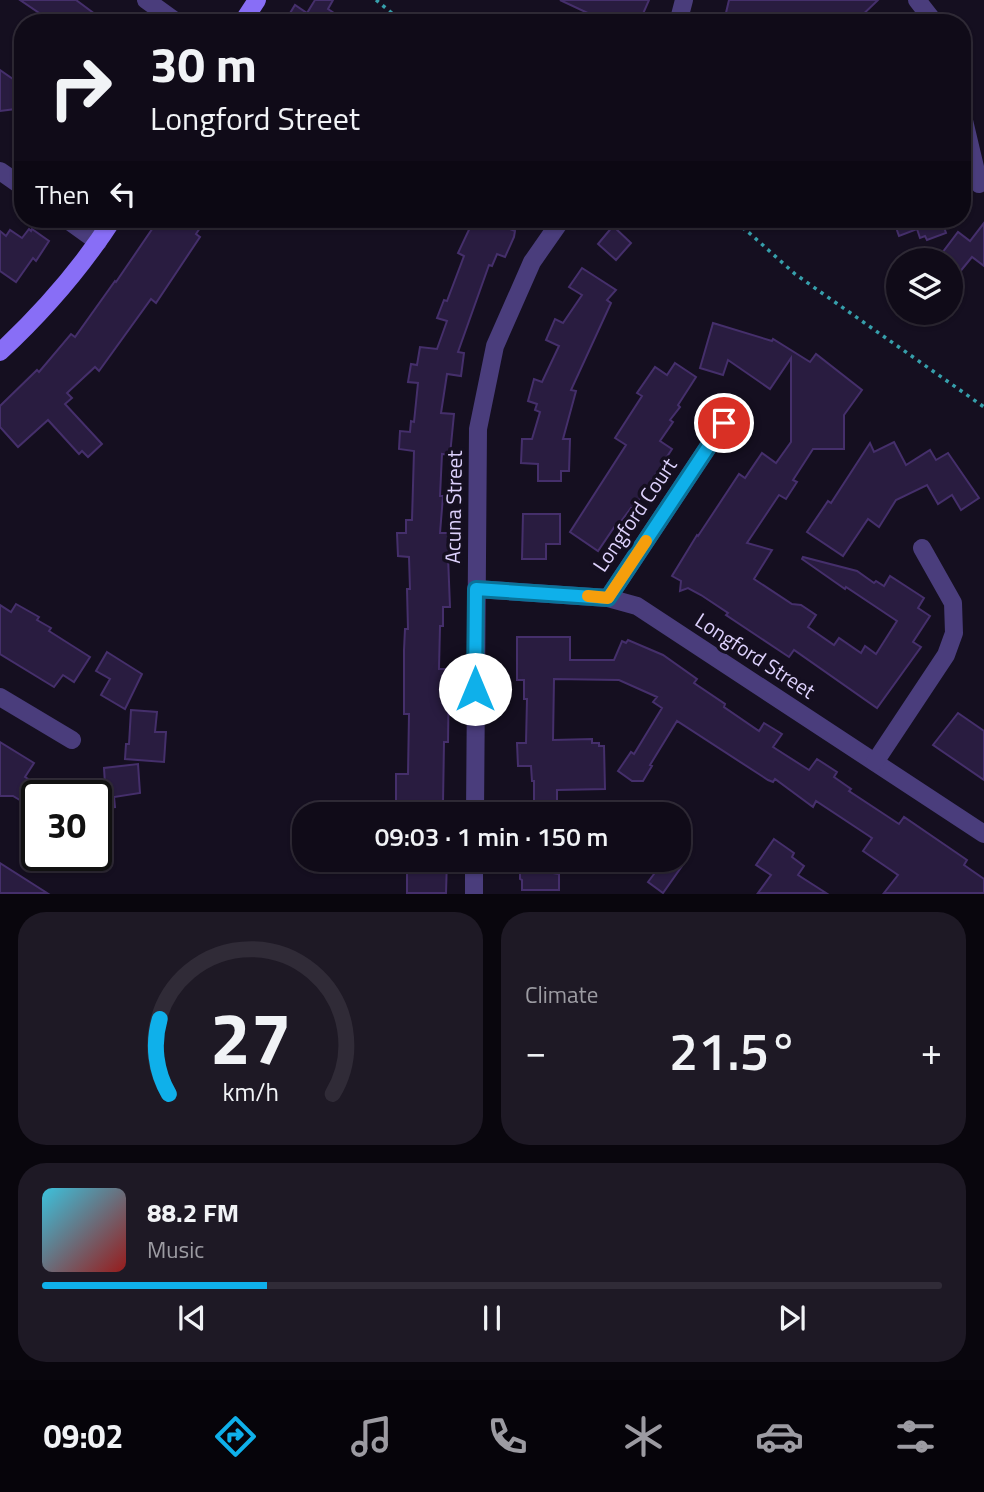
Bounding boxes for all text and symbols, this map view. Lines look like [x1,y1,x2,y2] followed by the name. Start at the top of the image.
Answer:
[150,26,257,101] text: 30 m
[35,42,126,133] icon: right
[150,94,360,142] text: Longford Street
[35,175,90,214] text: Then
[104,175,142,213] icon: left
[886,248,963,325] map controls
[886,248,963,325] button: layers
[694,393,754,453] pin
[705,404,743,442] icon: arrive
[436,449,470,564] street label: Acuna Street
[584,450,685,578] street label: Longford Court
[689,604,823,706] street label: Longford Street
[438,652,512,726] position arrow
[21,780,112,871] speed limit sign: 30
[375,817,608,856] text: 09:03 · 1 min · 150 m
[525,977,598,1012] text: Climate
[210,983,291,1093] text: 27
[669,1011,798,1090] text: 21.5°
[525,1022,546,1080] text: −
[921,1022,942,1080] text: +
[222,1073,279,1111] text: km/h
[147,1193,239,1232] text: 88.2 FM
[147,1232,204,1267] text: Music
[173,1299,211,1337] icon: previous
[473,1299,511,1337] icon: pause
[773,1299,811,1337] icon: next
[44,1412,123,1460] text: 09:02
[211,1412,260,1461] icon: directions
[347,1412,396,1461] icon: music
[483,1412,532,1461] icon: phone
[619,1412,668,1461] icon: climate
[755,1412,804,1461] icon: car
[891,1412,940,1461] icon: filters

